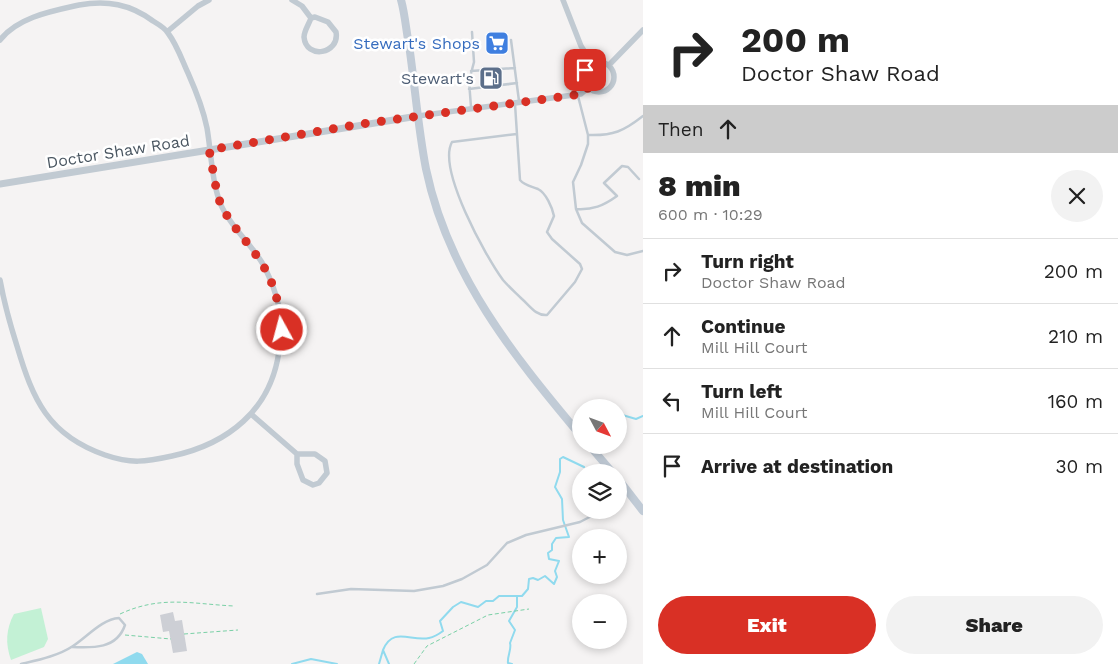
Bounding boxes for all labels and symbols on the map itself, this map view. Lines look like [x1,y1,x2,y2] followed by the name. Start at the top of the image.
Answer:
[484,30,510,56] supermarket icon: Stewart's Shops
[353,34,480,53] place label: Stewart's Shops
[564,49,606,91] pin
[478,65,504,91] fuel station icon: Stewart's
[401,69,474,88] place label: Stewart's
[45,131,191,172] street label: Doctor Shaw Road
[255,303,307,355] position arrow
[572,399,628,454] north arrow

